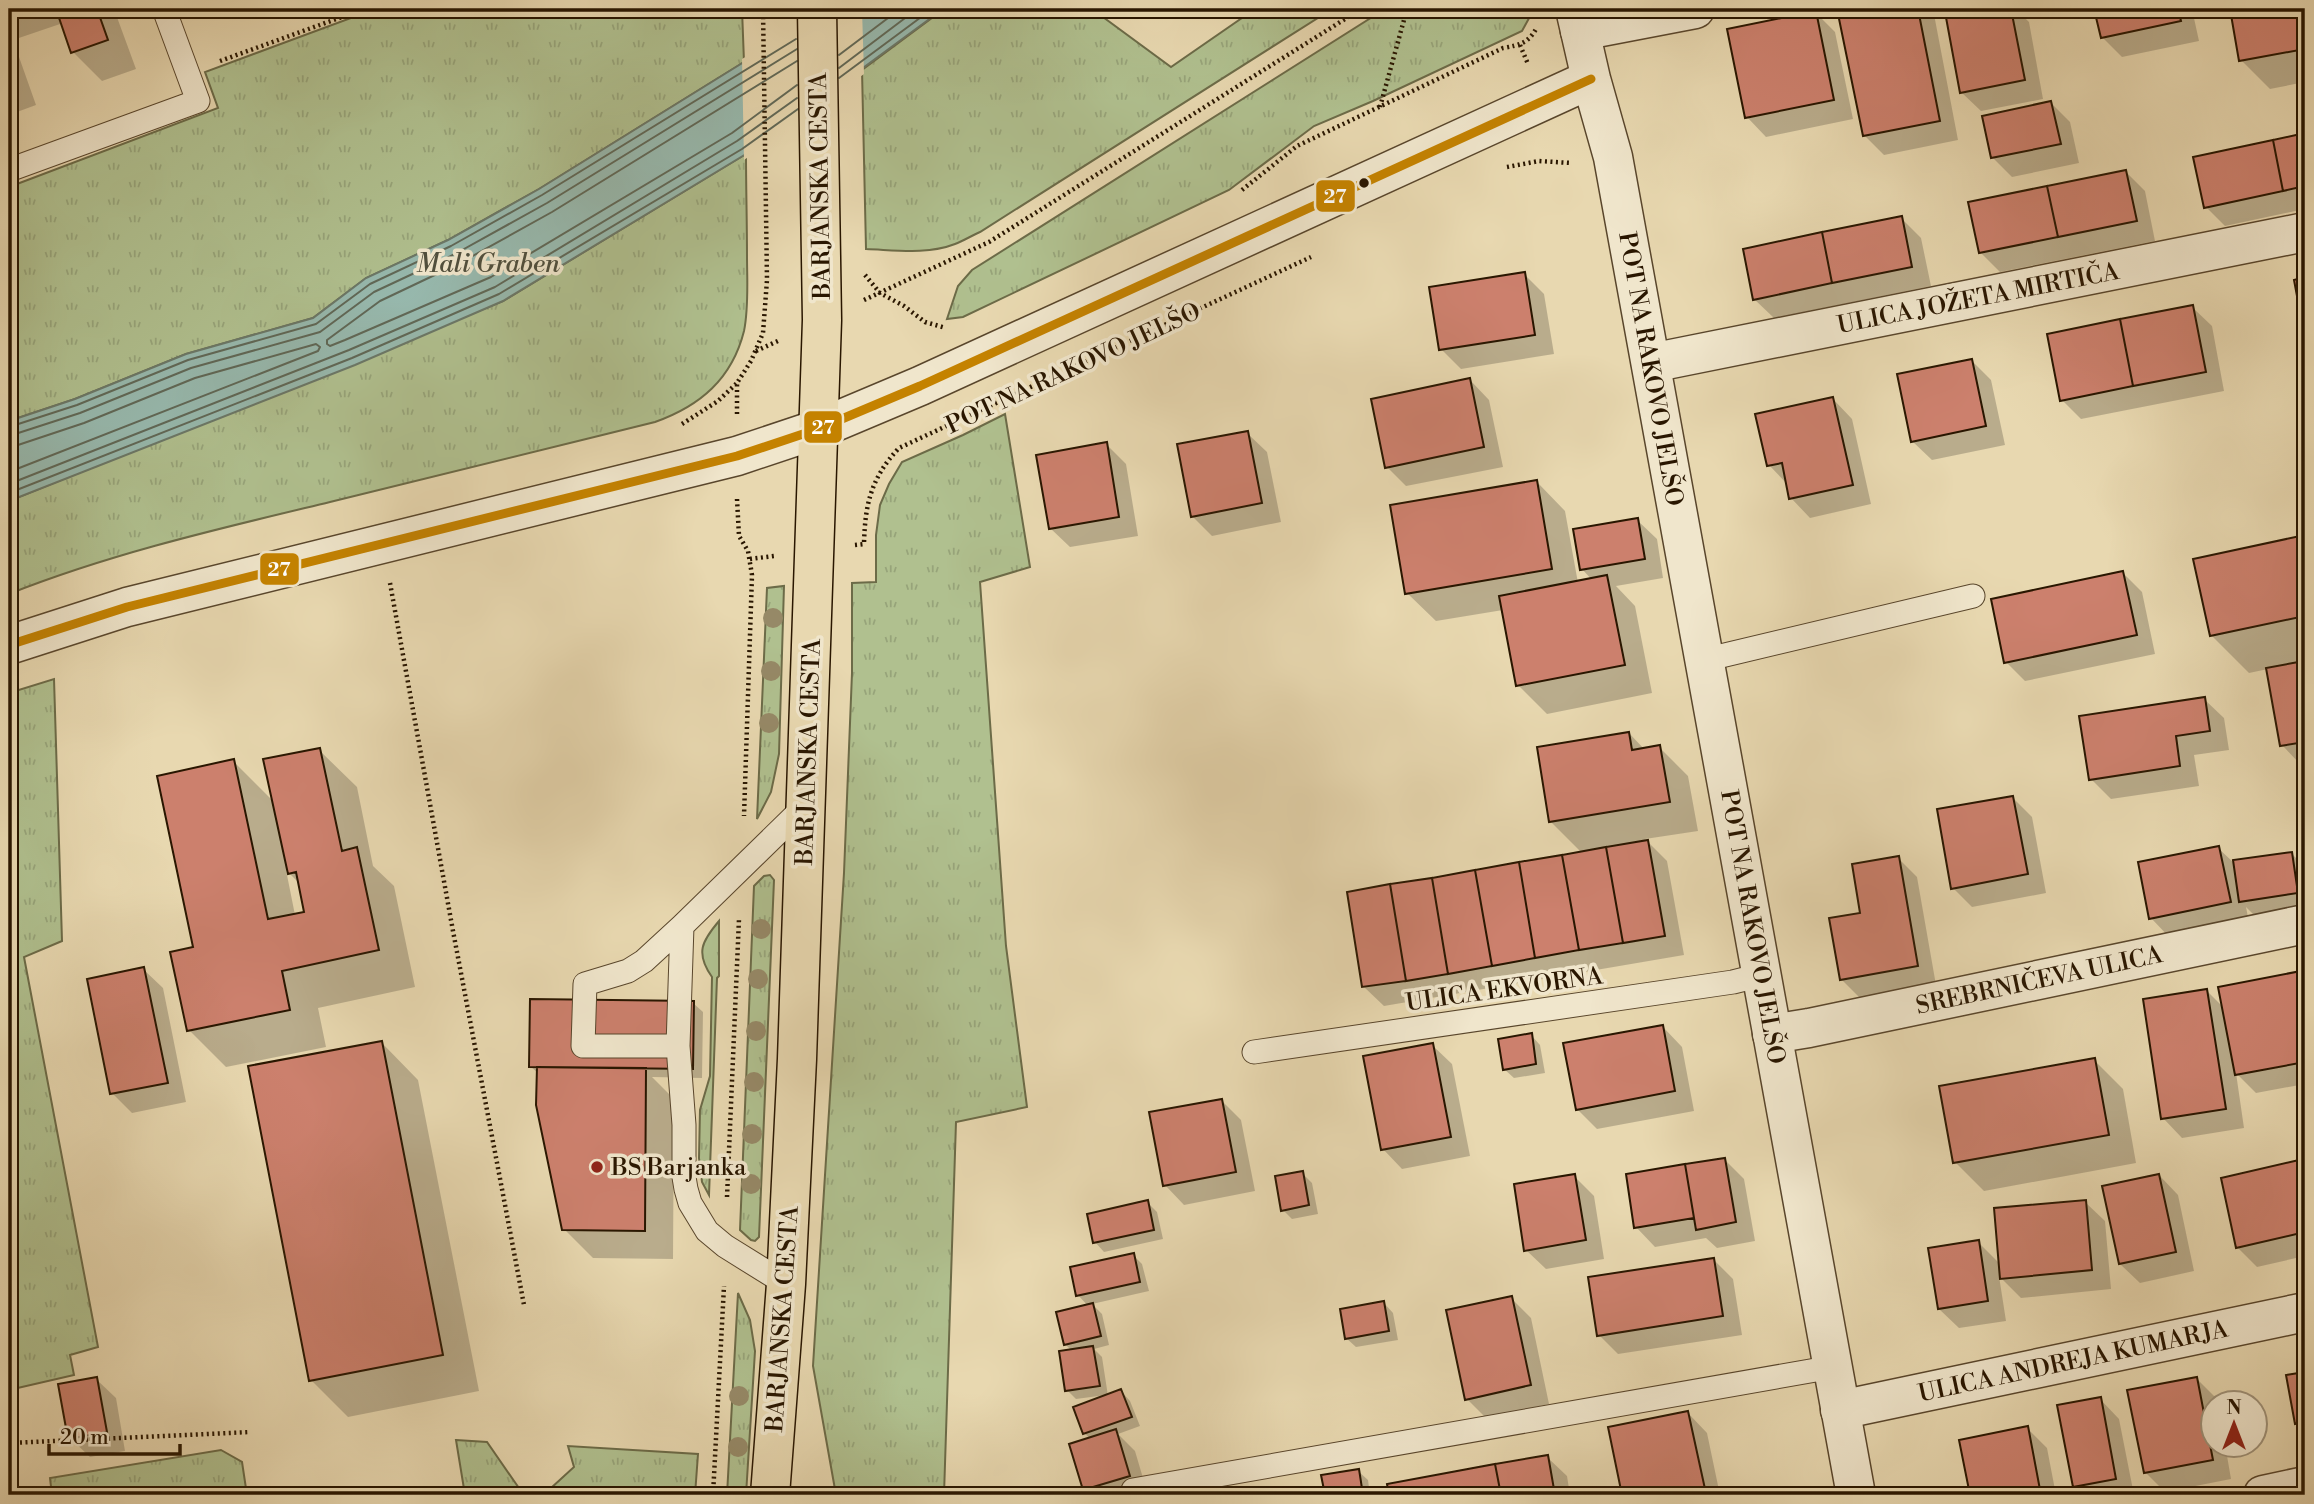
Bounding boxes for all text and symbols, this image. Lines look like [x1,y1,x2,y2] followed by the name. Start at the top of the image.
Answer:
[804,72,838,301] street label: BARJANSKA CESTA
[1357,176,1371,190] unlabelled marker
[1315,179,1356,213] line badge: 27
[1324,185,1346,209] text: 27
[1611,229,1691,509] street label: POT NA RAKOVO JELŠO
[416,248,560,280] water label: Mali Graben
[1834,255,2122,341] street label: ULICA JOŽETA MIRTIČA
[940,295,1206,441] street label: POT NA RAKOVO JELŠO
[803,410,843,444] line badge: 27
[812,416,834,440] text: 27
[259,552,300,586] line badge: 27
[268,558,290,582] text: 27
[790,638,828,867] street label: BARJANSKA CESTA
[1713,787,1793,1067] street label: POT NA RAKOVO JELŠO
[1913,938,2166,1022] street label: SREBRNIČEVA ULICA
[1404,961,1605,1019] street label: ULICA EKVORNA
[610,1153,747,1183] place label: BS Barjanka
[589,1159,605,1175] marker: BS Barjanka
[760,1204,806,1434] street label: BARJANSKA CESTA
[1916,1314,2231,1410] street label: ULICA ANDREJA KUMARJA
[2198,1388,2268,1458] north arrow
[2226,1396,2242,1420] text: N
[49,1413,180,1457] scale bar
[60,1425,109,1451] text: 20 m

